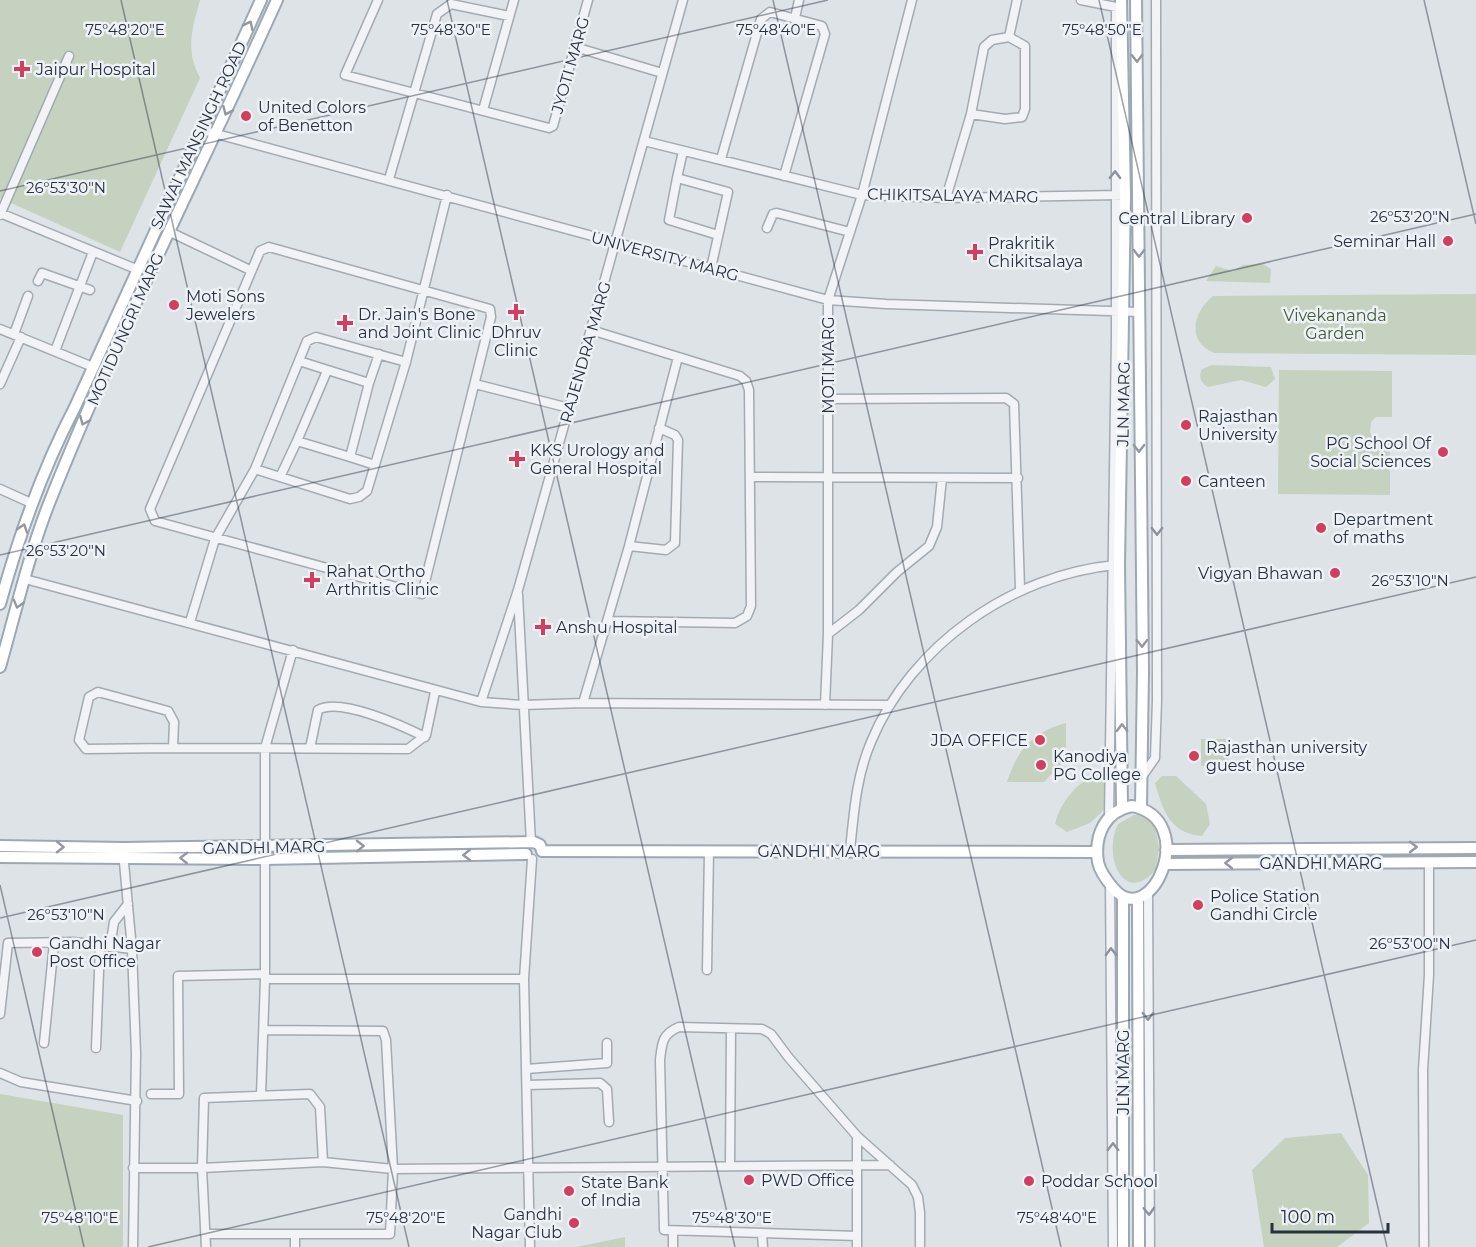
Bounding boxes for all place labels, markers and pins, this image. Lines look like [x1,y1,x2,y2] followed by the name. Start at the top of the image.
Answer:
[13,60,31,78] marker: Jaipur Hospital
[35,60,156,79] place label: Jaipur Hospital
[258,98,366,135] place label: United Colors of Benetton
[239,109,253,123] marker: United Colors of Benetton
[1119,209,1235,228] place label: Central Library
[1240,211,1254,225] marker: Central Library
[1333,232,1436,251] place label: Seminar Hall
[988,234,1083,271] place label: Prakritik Chikitsalaya
[1441,234,1455,248] marker: Seminar Hall
[966,243,984,261] marker: Prakritik Chikitsalaya
[185,287,265,324] place label: Moti Sons Jewelers
[167,298,181,312] marker: Moti Sons Jewelers
[507,303,525,321] marker: Dhruv Clinic
[358,305,481,342] place label: Dr. Jain's Bone and Joint Clinic
[336,314,354,332] marker: Dr. Jain's Bone and Joint Clinic
[491,323,541,360] place label: Dhruv Clinic
[1198,407,1278,444] place label: Rajasthan University
[1179,418,1193,432] marker: Rajasthan University
[1310,434,1432,471] place label: PG School Of Social Sciences
[530,441,665,478] place label: KKS Urology and General Hospital
[1436,445,1450,459] marker: PG School Of Social Sciences
[508,450,526,468] marker: KKS Urology and General Hospital
[1198,472,1266,491] place label: Canteen
[1179,474,1193,488] marker: Canteen
[1333,510,1434,547] place label: Department of maths
[1314,521,1328,535] marker: Department of maths
[326,562,439,599] place label: Rahat Ortho Arthritis Clinic
[1198,564,1323,583] place label: Vigyan Bhawan
[1328,566,1342,580] marker: Vigyan Bhawan
[303,571,321,589] marker: Rahat Ortho Arthritis Clinic
[534,618,552,636] marker: Anshu Hospital
[556,618,678,637] place label: Anshu Hospital
[930,731,1028,750] place label: JDA OFFICE
[1033,733,1047,747] marker: JDA OFFICE
[1206,738,1368,775] place label: Rajasthan university guest house
[1053,747,1141,784] place label: Kanodiya PG College
[1187,749,1201,763] marker: Rajasthan university guest house
[1034,758,1048,772] marker: Kanodiya PG College
[1210,887,1320,924] place label: Police Station Gandhi Circle
[1191,898,1205,912] marker: Police Station Gandhi Circle
[49,934,161,971] place label: Gandhi Nagar Post Office
[30,945,44,959] marker: Gandhi Nagar Post Office
[761,1171,854,1190] place label: PWD Office
[1041,1172,1158,1191] place label: Poddar School
[581,1173,669,1210] place label: State Bank of India
[742,1173,756,1187] marker: PWD Office
[1022,1174,1036,1188] marker: Poddar School
[562,1184,576,1198] marker: State Bank of India
[471,1205,562,1242] place label: Gandhi Nagar Club
[567,1216,581,1230] marker: Gandhi Nagar Club

